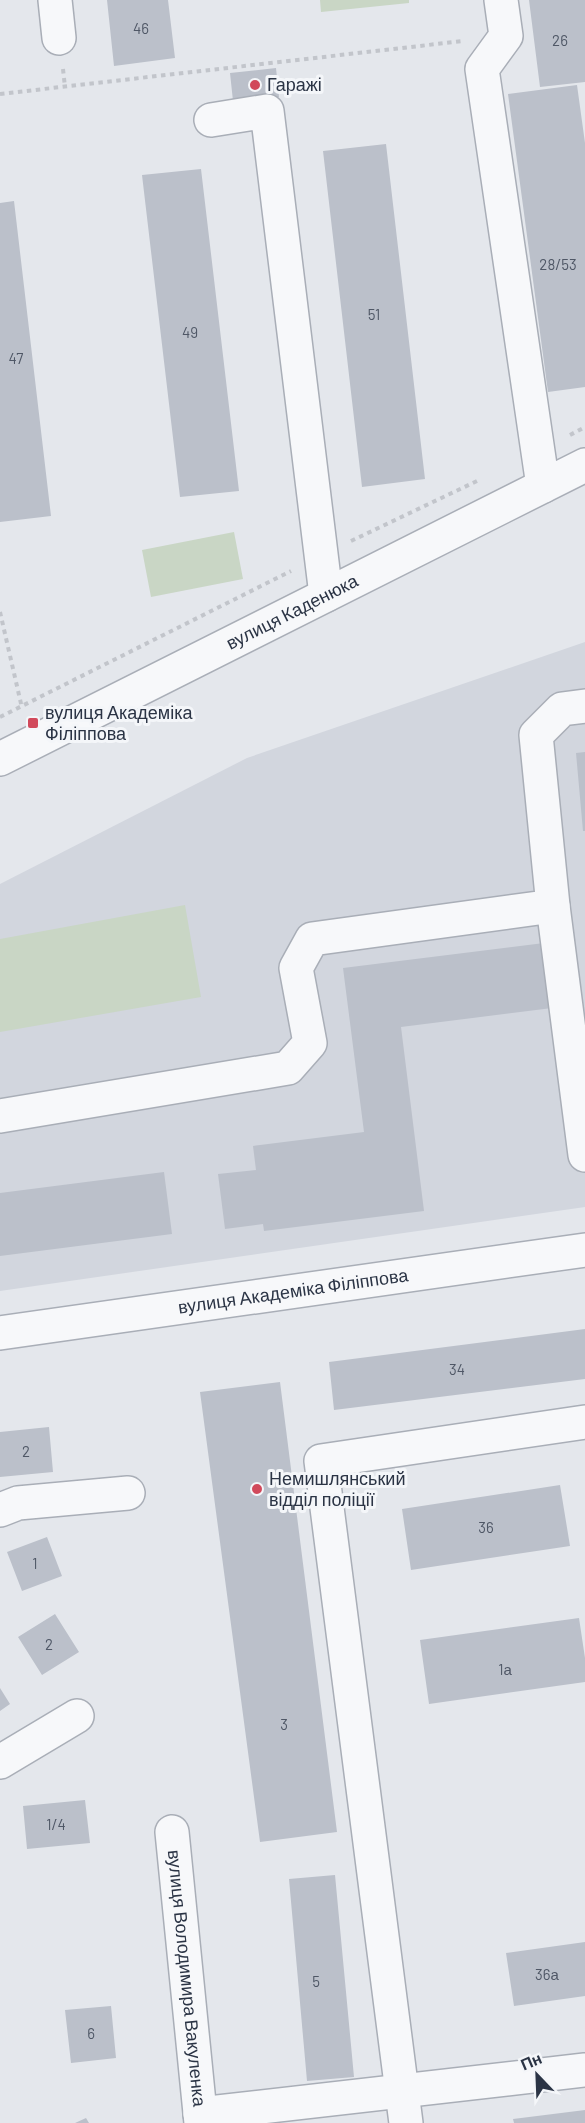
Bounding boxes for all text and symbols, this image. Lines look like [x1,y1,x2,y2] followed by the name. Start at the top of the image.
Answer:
[133,19,149,37] house number: 46
[552,31,568,49] house number: 26
[267,73,322,95] place label: Гаражі
[248,78,262,92] marker: Гаражі
[539,255,577,273] house number: 28/53
[368,305,380,323] house number: 51
[182,323,198,341] house number: 49
[9,349,23,367] house number: 47
[222,568,362,654] street label: вулиця Каденюка
[45,701,193,744] place label: вулиця Академіка Філіппова
[26,716,40,730] marker: вулиця Академіка Філіппова
[176,1263,410,1318] street label: вулиця Академіка Філіппова
[449,1360,465,1378] house number: 34
[22,1442,30,1460] house number: 2
[269,1467,405,1510] place label: Немишлянський відділ поліції
[250,1482,264,1496] marker: Немишлянський відділ поліції
[478,1518,494,1536] house number: 36
[32,1554,38,1572] house number: 1
[45,1635,53,1653] house number: 2
[498,1660,512,1678] house number: 1а
[280,1715,288,1733] house number: 3
[46,1815,66,1833] house number: 1/4
[164,1849,211,2109] street label: вулиця Володимира Вакуленка
[535,1965,560,1983] house number: 36а
[312,1972,320,1990] house number: 5
[87,2024,95,2042] house number: 6
[507,2045,567,2105] north arrow
[517,2048,544,2074] text: Пн

